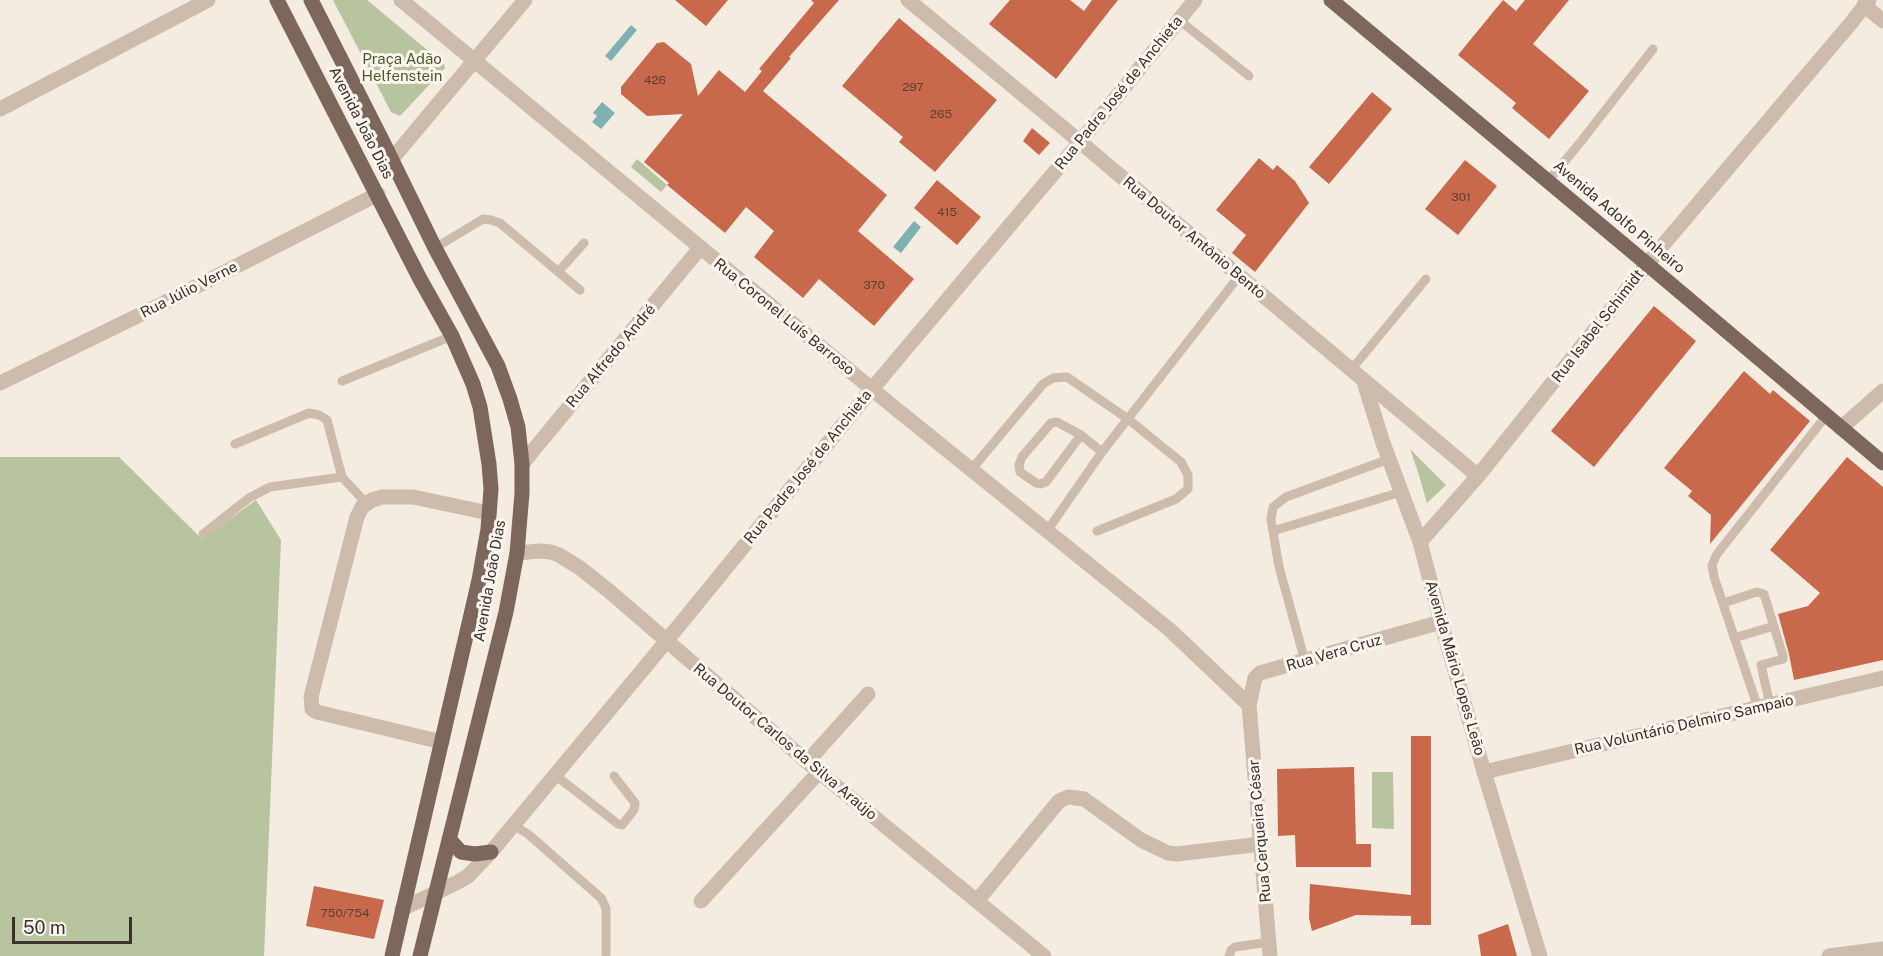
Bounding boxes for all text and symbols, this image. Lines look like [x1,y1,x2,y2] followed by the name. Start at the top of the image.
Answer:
[1051,13,1187,173] street label: Rua Padre José de Anchieta
[361,50,443,85] park label: Praça Adão Helfenstein
[325,64,397,182] street label: Avenida João Dias
[644,73,666,87] house number: 426
[902,80,924,94] house number: 297
[930,107,952,121] house number: 265
[1550,157,1688,277] street label: Avenida Adolfo Pinheiro
[1119,173,1269,303] street label: Rua Doutor Antônio Bento
[1451,190,1471,204] house number: 301
[937,205,957,219] house number: 415
[710,255,858,379] street label: Rua Coronel Luís Barroso
[137,258,241,322] street label: Rua Júlio Verne
[1548,266,1648,386] street label: Rua Isabel Schimidt
[863,278,885,292] house number: 370
[563,301,659,411] street label: Rua Alfredo André
[740,387,876,547] street label: Rua Padre José de Anchieta
[470,519,510,643] street label: Avenida João Dias
[1421,578,1489,758] street label: Avenida Mário Lopes Leão
[1284,631,1384,675] street label: Rua Vera Cruz
[690,660,880,824] street label: Rua Doutor Carlos da Silva Araújo
[1573,691,1795,759] street label: Rua Voluntário Delmiro Sampaio
[1245,759,1275,903] street label: Rua Cerqueira César
[15,905,135,943] scale bar
[321,906,369,920] house number: 750/754
[23,917,66,938] text: 50 m

